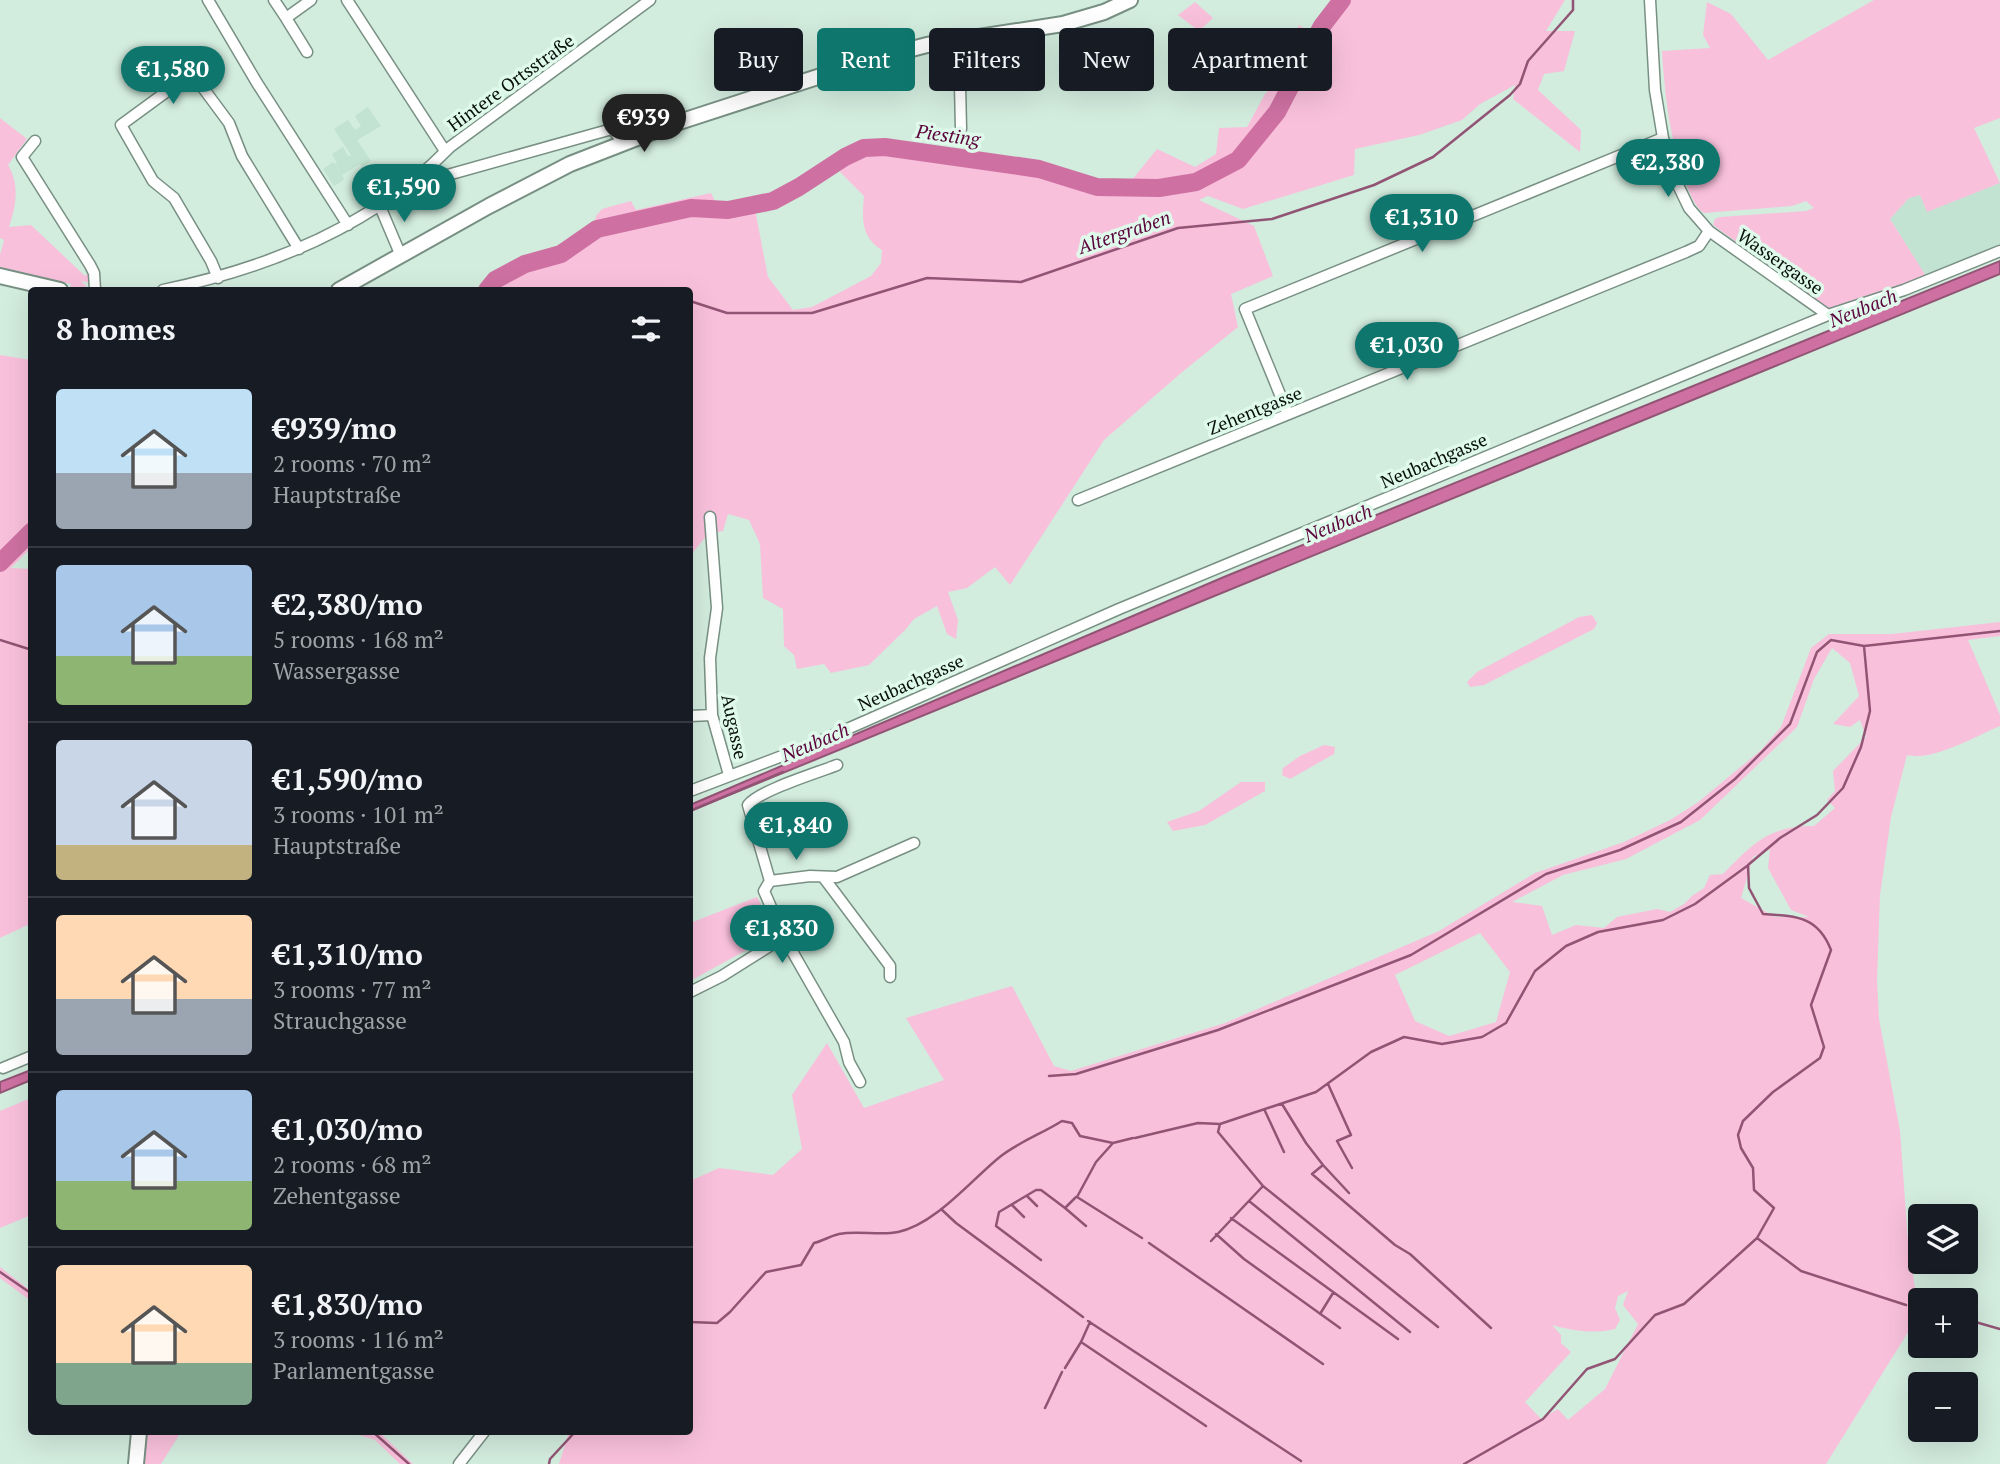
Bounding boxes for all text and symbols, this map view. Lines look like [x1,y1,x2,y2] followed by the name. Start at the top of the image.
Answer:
[442,28,579,136] street label: Hintere Ortsstraße
[714,28,803,91] chip: Buy
[817,28,915,91] chip: Rent
[929,28,1045,91] chip: Filters
[1059,28,1154,91] chip: New
[1168,28,1332,91] chip: Apartment
[116,46,230,106] pin: €1,580
[137,53,209,84] text: €1,580
[603,94,685,154] pin: €939
[618,101,670,132] text: €939
[913,118,983,152] water label: Piesting
[1611,140,1725,199] pin: €2,380
[1632,146,1704,177] text: €2,380
[347,164,461,224] pin: €1,590
[368,171,440,202] text: €1,590
[1365,194,1479,254] pin: €1,310
[1386,201,1458,232] text: €1,310
[1073,204,1173,259] water label: Altergraben
[1733,223,1828,300] street label: Wassergasse
[1824,283,1901,333] water label: Neubach
[56,309,175,349] text: 8 homes
[627,310,665,348] icon: filters
[1350,322,1464,382] pin: €1,030
[1371,329,1443,360] text: €1,030
[1204,380,1305,440] street label: Zehentgasse
[273,408,397,448] text: €939/mo
[112,417,196,501] icon: home
[1377,427,1491,493] street label: Neubachgasse
[273,448,432,479] text: 2 rooms · 70 m²
[273,479,401,510] text: Hauptstraße
[1299,498,1376,548] water label: Neubach
[273,584,423,624] text: €2,380/mo
[112,593,196,677] icon: home
[273,624,444,655] text: 5 rooms · 168 m²
[854,648,967,716] street label: Neubachgasse
[273,655,400,686] text: Wassergasse
[716,692,754,761] street label: Augasse
[776,716,852,767] water label: Neubach
[273,759,423,799] text: €1,590/mo
[112,768,196,852] icon: home
[273,799,444,830] text: 3 rooms · 101 m²
[739,802,853,862] pin: €1,840
[760,809,832,840] text: €1,840
[273,830,401,861] text: Hauptstraße
[725,906,839,965] pin: €1,830
[746,912,818,943] text: €1,830
[273,934,423,974] text: €1,310/mo
[112,943,196,1027] icon: home
[273,974,432,1005] text: 3 rooms · 77 m²
[273,1005,407,1036] text: Strauchgasse
[273,1109,423,1149] text: €1,030/mo
[112,1118,196,1202] icon: home
[273,1149,432,1180] text: 2 rooms · 68 m²
[273,1180,401,1211] text: Zehentgasse
[1908,1204,1978,1442] map controls
[1908,1204,1978,1274] button: layers
[273,1284,423,1324] text: €1,830/mo
[1908,1288,1978,1358] button: +
[112,1293,196,1377] icon: home
[273,1324,444,1355] text: 3 rooms · 116 m²
[273,1355,434,1386] text: Parlamentgasse
[1908,1372,1978,1442] button: −

